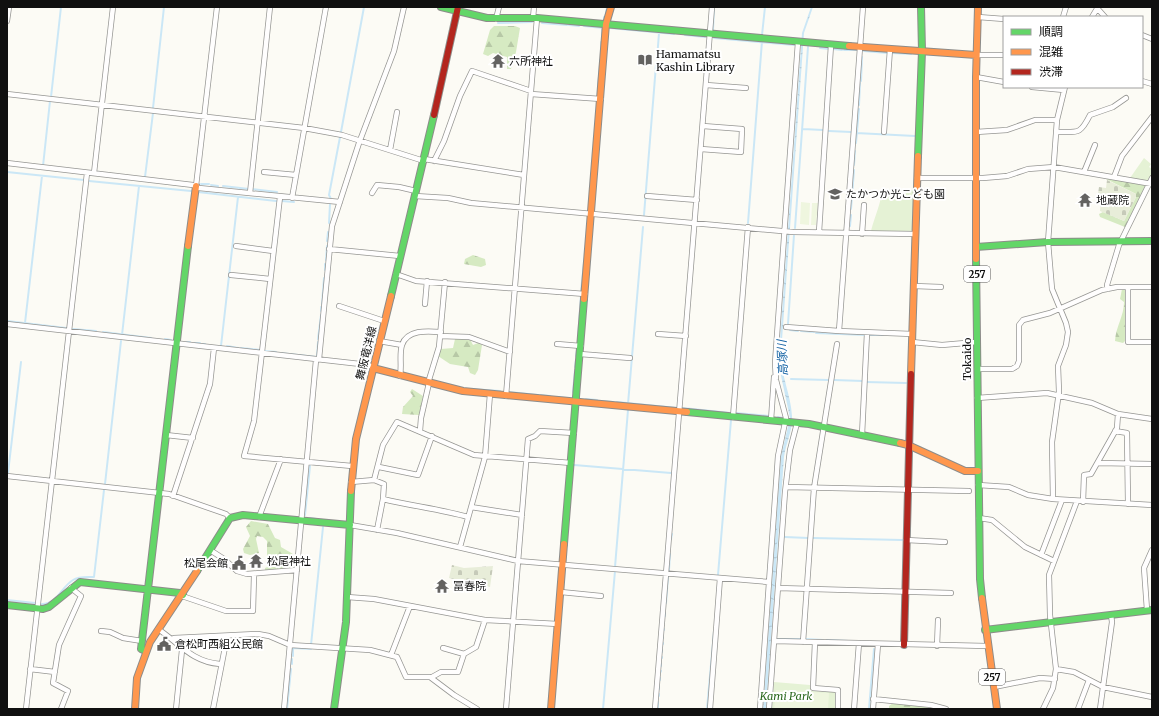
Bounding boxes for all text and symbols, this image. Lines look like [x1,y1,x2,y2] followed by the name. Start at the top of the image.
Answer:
[1003,16,1143,88] legend
[1039,24,1063,39] text: 順調
[1039,44,1063,59] text: 混雑
[656,47,735,74] place label: Hamamatsu Kashin Library
[637,52,653,68] library icon: Hamamatsu Kashin Library
[490,53,506,69] temple icon: 六所神社
[509,54,553,68] place label: 六所神社
[1039,64,1063,79] text: 渋滞
[827,186,843,202] school or university icon: たかつか光こども園
[846,187,945,201] place label: たかつか光こども園
[1077,192,1093,208] temple icon: 地蔵院
[1096,193,1129,207] place label: 地蔵院
[964,266,990,282] road number: 257
[353,325,379,381] street label: 舞阪竜洋線
[960,337,974,381] street label: Tokaido
[774,338,790,376] water label: 高塚川
[248,553,264,569] temple icon: 松尾神社
[267,554,311,568] place label: 松尾神社
[231,555,247,571] public building icon: 松尾会館
[184,556,228,570] place label: 松尾会館
[434,578,450,594] temple icon: 冨春院
[453,579,486,593] place label: 冨春院
[156,636,172,652] public building icon: 倉松町西組公民館
[175,637,263,651] place label: 倉松町西組公民館
[979,669,1005,685] road number: 257
[759,689,812,703] park label: Kami Park

